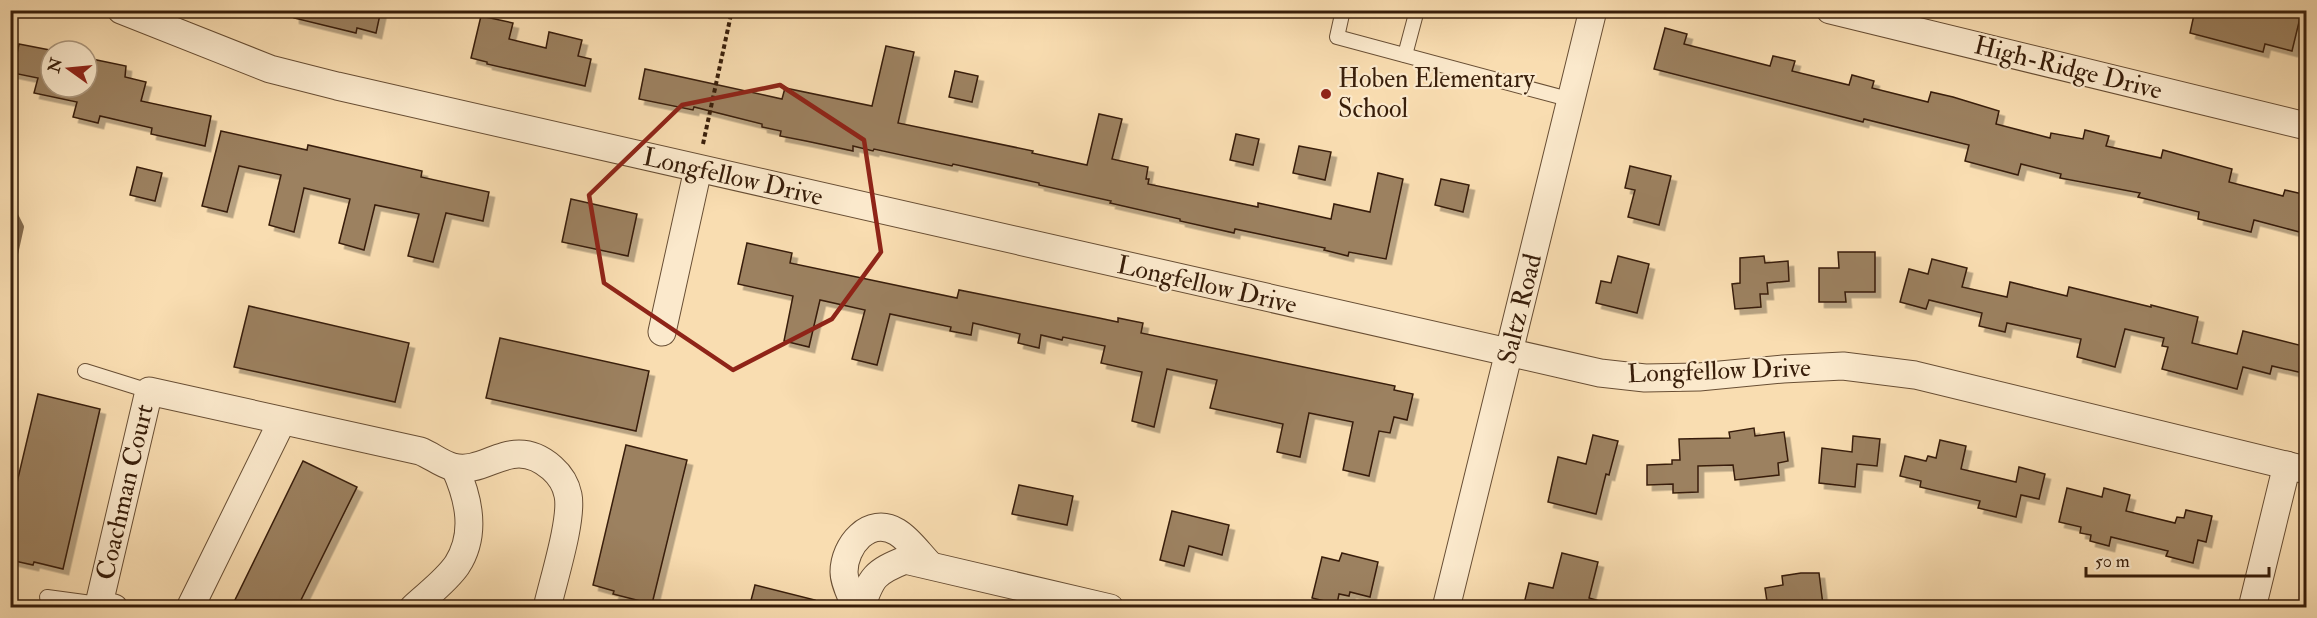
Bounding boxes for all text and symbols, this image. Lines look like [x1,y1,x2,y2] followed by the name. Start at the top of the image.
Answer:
[1971,29,2165,107] street label: High-Ridge Drive
[39,39,99,99] north arrow
[44,55,67,76] text: N
[1338,63,1535,125] place label: Hoben Elementary School
[1319,87,1333,101] marker: Hoben Elementary School
[640,141,826,213] street label: Longfellow Drive
[1114,249,1300,321] street label: Longfellow Drive
[1491,250,1549,367] street label: Saltz Road
[1627,352,1811,390] street label: Longfellow Drive
[89,401,161,583] street label: Coachman Court
[2086,540,2269,578] scale bar
[2095,550,2130,573] text: 50 m

